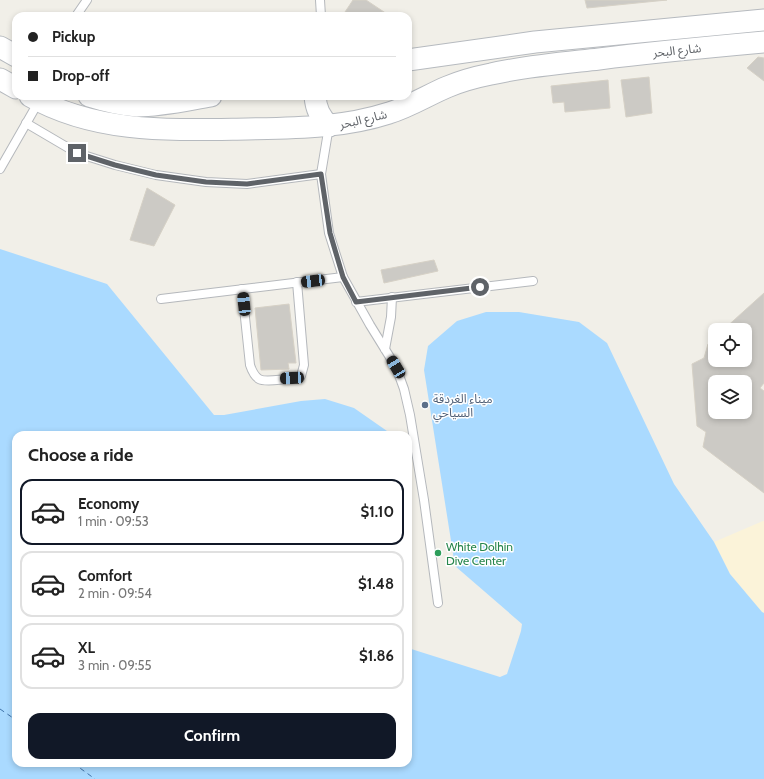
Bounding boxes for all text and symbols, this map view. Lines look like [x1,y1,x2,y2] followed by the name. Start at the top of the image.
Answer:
[52,28,95,46] text: Pickup
[651,40,702,62] street label: شارع البحر
[52,67,110,85] text: Drop-off
[337,106,389,134] street label: شارع البحر
[68,144,86,162] route end
[300,274,326,288] car
[471,278,489,296] route start
[237,291,251,317] car
[708,323,752,419] map controls
[708,323,752,367] button: locate
[385,354,407,380] car
[280,371,304,385] car
[708,375,752,419] button: layers
[433,391,493,422] place label: ميناء الغردقة السياحي
[420,400,430,410] marker: ميناء الغردقة السياحي
[28,444,133,466] text: Choose a ride
[30,494,66,530] icon: car
[78,495,139,513] text: Economy
[361,503,394,521] text: $1.10
[78,513,149,529] text: 1 min · 09:53
[446,539,513,568] place label: White Dolhin Dive Center
[433,548,443,558] marker: White Dolhin Dive Center
[30,566,66,602] icon: car
[78,567,132,585] text: Comfort
[358,575,394,593] text: $1.48
[78,585,152,601] text: 2 min · 09:54
[30,638,66,674] icon: car
[78,639,95,657] text: XL
[359,647,394,665] text: $1.86
[78,657,152,673] text: 3 min · 09:55
[28,713,396,759] button: Confirm

